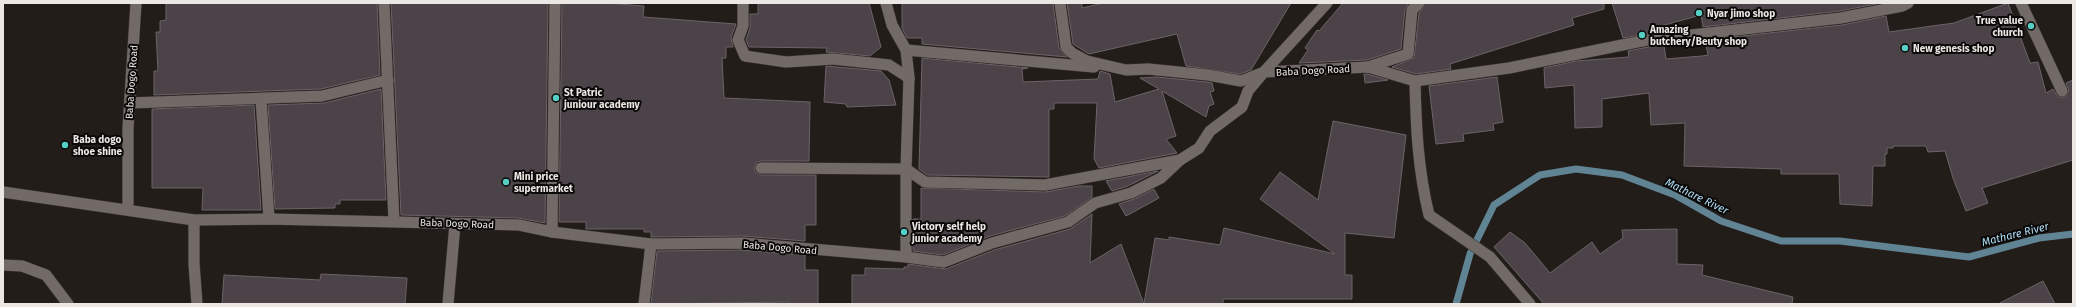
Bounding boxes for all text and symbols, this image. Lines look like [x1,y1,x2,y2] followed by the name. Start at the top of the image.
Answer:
[1694,8,1704,18] marker: Nyar jimo shop
[1707,8,1775,20] place label: Nyar jimo shop
[1976,15,2023,39] place label: True value church
[2026,21,2036,31] marker: True value church
[1649,24,1747,48] place label: Amazing butchery/Beuty shop
[1637,30,1647,40] marker: Amazing butchery/Beuty shop
[1900,43,1910,53] marker: New genesis shop
[1913,43,1994,55] place label: New genesis shop
[123,45,141,120] street label: Baba Dogo Road
[1276,63,1350,79] street label: Baba Dogo Road
[563,87,641,111] place label: St Patric juniour academy
[551,93,561,103] marker: St Patric juniour academy
[73,134,123,158] place label: Baba dogo shoe shine
[60,140,70,150] marker: Baba dogo shoe shine
[514,171,573,195] place label: Mini price supermarket
[1663,176,1731,218] water label: Mathare River
[501,177,511,187] marker: Mini price supermarket
[420,217,494,231] street label: Baba Dogo Road
[1980,220,2051,249] water label: Mathare River
[911,221,986,245] place label: Victory self help junior academy
[899,227,909,237] marker: Victory self help junior academy
[742,239,817,257] street label: Baba Dogo Road

